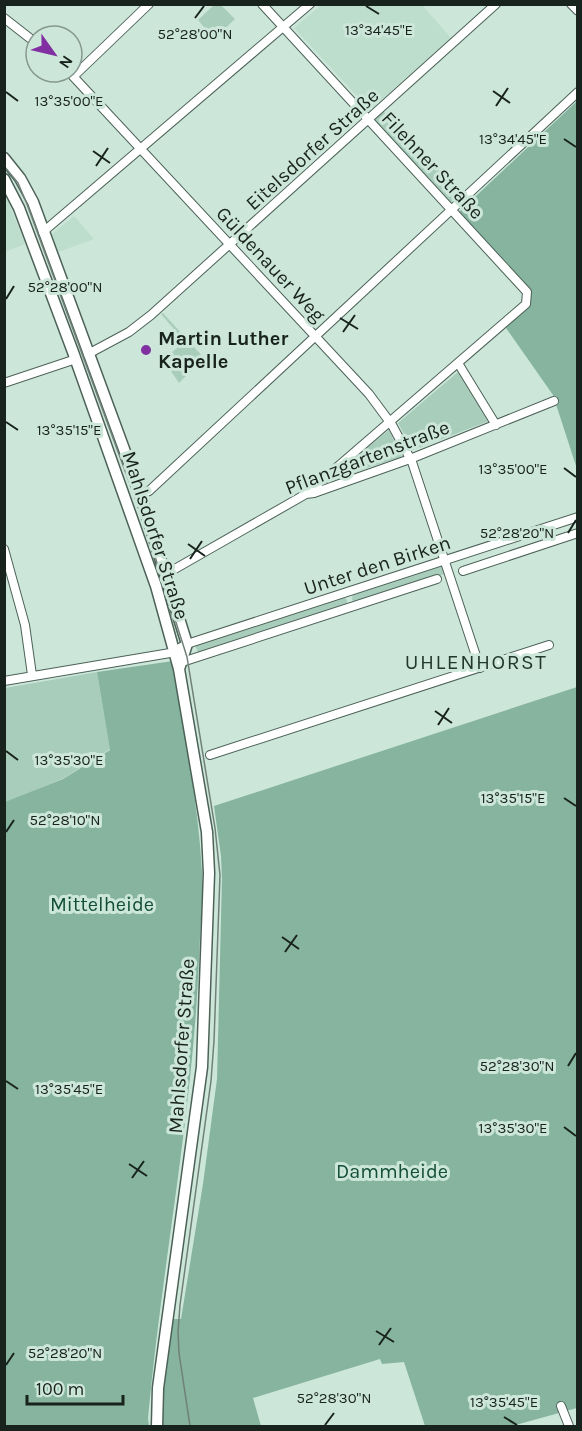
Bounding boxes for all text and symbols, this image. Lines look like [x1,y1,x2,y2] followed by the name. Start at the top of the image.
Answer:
[345,21,413,39] text: 13°34'45"E
[24,24,84,84] north arrow
[158,25,232,43] text: 52°28'00"N
[55,52,77,72] text: N
[241,84,383,215] street label: Eitelsdorfer Straße
[34,92,104,110] text: 13°35'00"E
[377,107,488,224] street label: Filehner Straße
[479,130,547,148] text: 13°34'45"E
[211,202,330,327] street label: Güldenauer Weg
[28,278,102,296] text: 52°28'00"N
[158,327,288,373] place label: Martin Luther Kapelle
[139,343,153,357] marker: Martin Luther Kapelle
[282,415,453,499] street label: Pflanzgartenstraße
[37,421,101,439] text: 13°35'15"E
[117,448,194,622] street label: Mahlsdorfer Straße
[478,460,548,478] text: 13°35'00"E
[480,524,554,542] text: 52°28'20"N
[301,531,454,600] street label: Unter den Birken
[405,650,547,674] district label: UHLENHORST
[34,751,104,769] text: 13°35'30"E
[481,789,545,807] text: 13°35'15"E
[30,811,100,829] text: 52°28'10"N
[50,893,154,916] park label: Mittelheide
[164,958,199,1134] street label: Mahlsdorfer Straße
[480,1057,554,1075] text: 52°28'30"N
[35,1080,103,1098] text: 13°35'45"E
[478,1119,548,1137] text: 13°35'30"E
[336,1160,448,1183] park label: Dammheide
[28,1344,102,1362] text: 52°28'20"N
[27,1368,123,1406] scale bar
[36,1378,84,1400] text: 100 m
[297,1389,371,1407] text: 52°28'30"N
[470,1393,538,1411] text: 13°35'45"E

